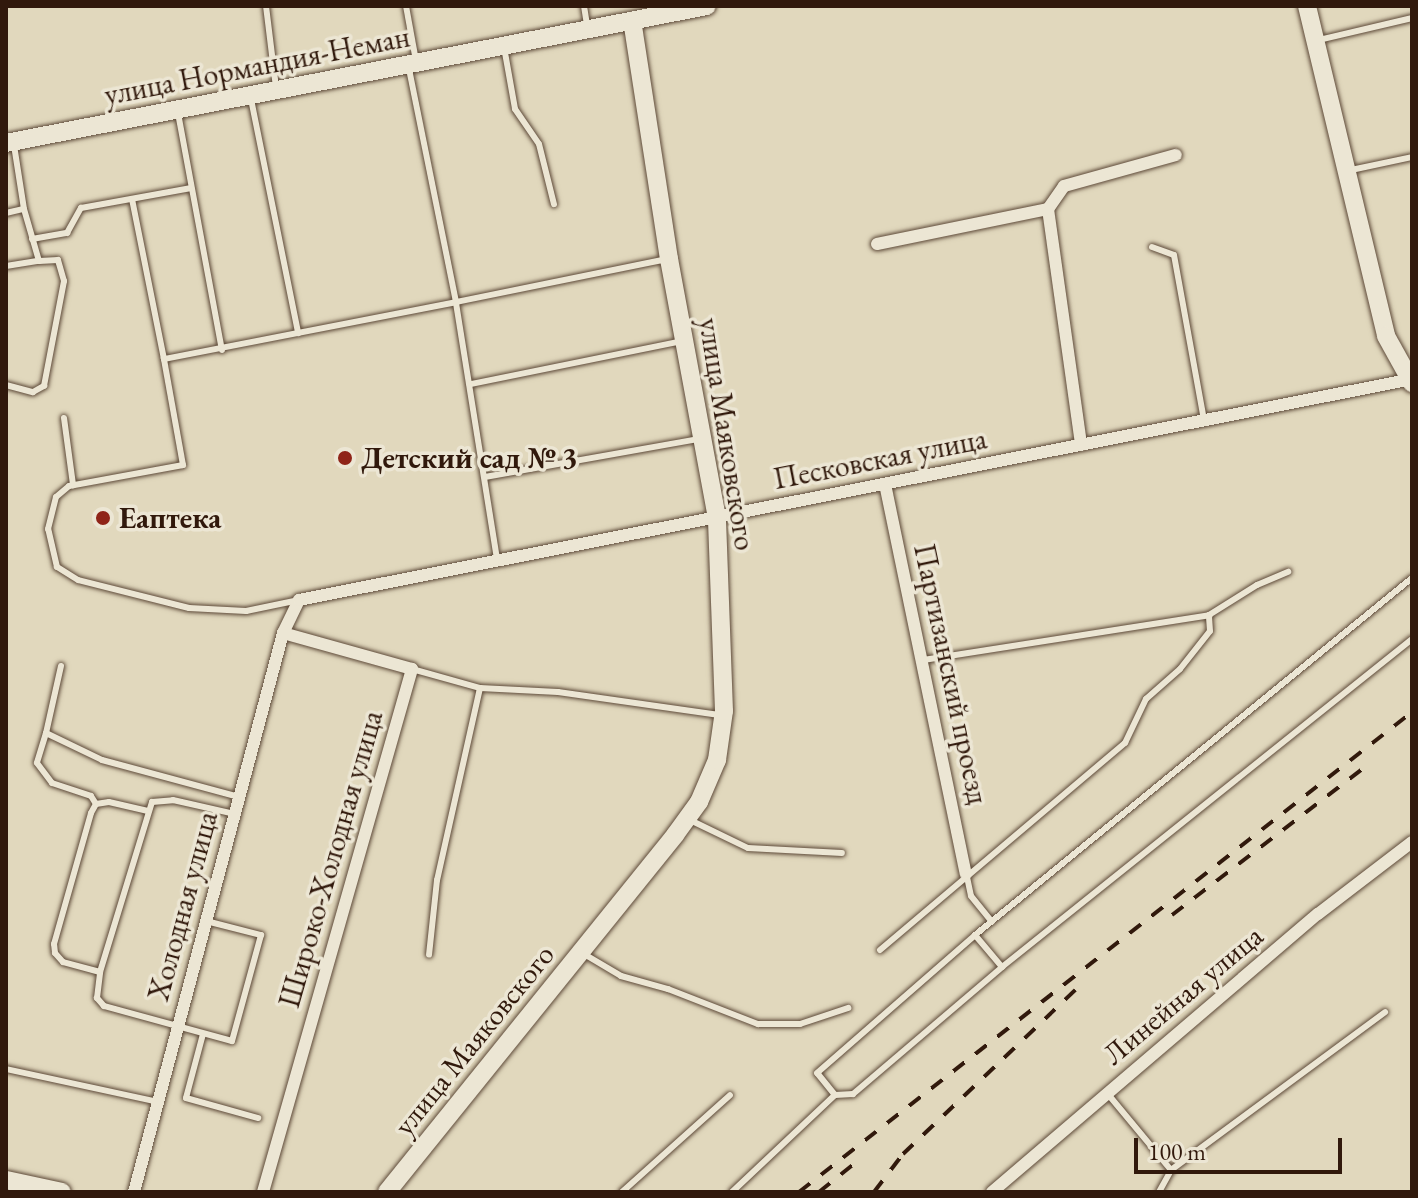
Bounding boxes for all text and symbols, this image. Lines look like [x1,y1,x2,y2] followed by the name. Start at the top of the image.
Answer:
[101,19,413,113] street label: улица Нормандия-Неман
[691,315,763,553] street label: улица Маяковского
[770,421,990,497] street label: Песковская улица
[361,440,578,476] place label: Детский сад № 3
[336,449,354,467] marker: Детский сад № 3
[119,500,221,536] place label: Еаптека
[94,509,112,527] marker: Еаптека
[906,541,996,807] street label: Партизанский проезд
[271,706,391,1012] street label: Широко-Холодная улица
[140,807,226,1005] street label: Холодная улица
[1096,918,1270,1072] street label: Линейная улица
[386,937,562,1143] street label: улица Маяковского
[1138,1122,1346,1172] scale bar
[1148,1136,1206,1167] text: 100 m

